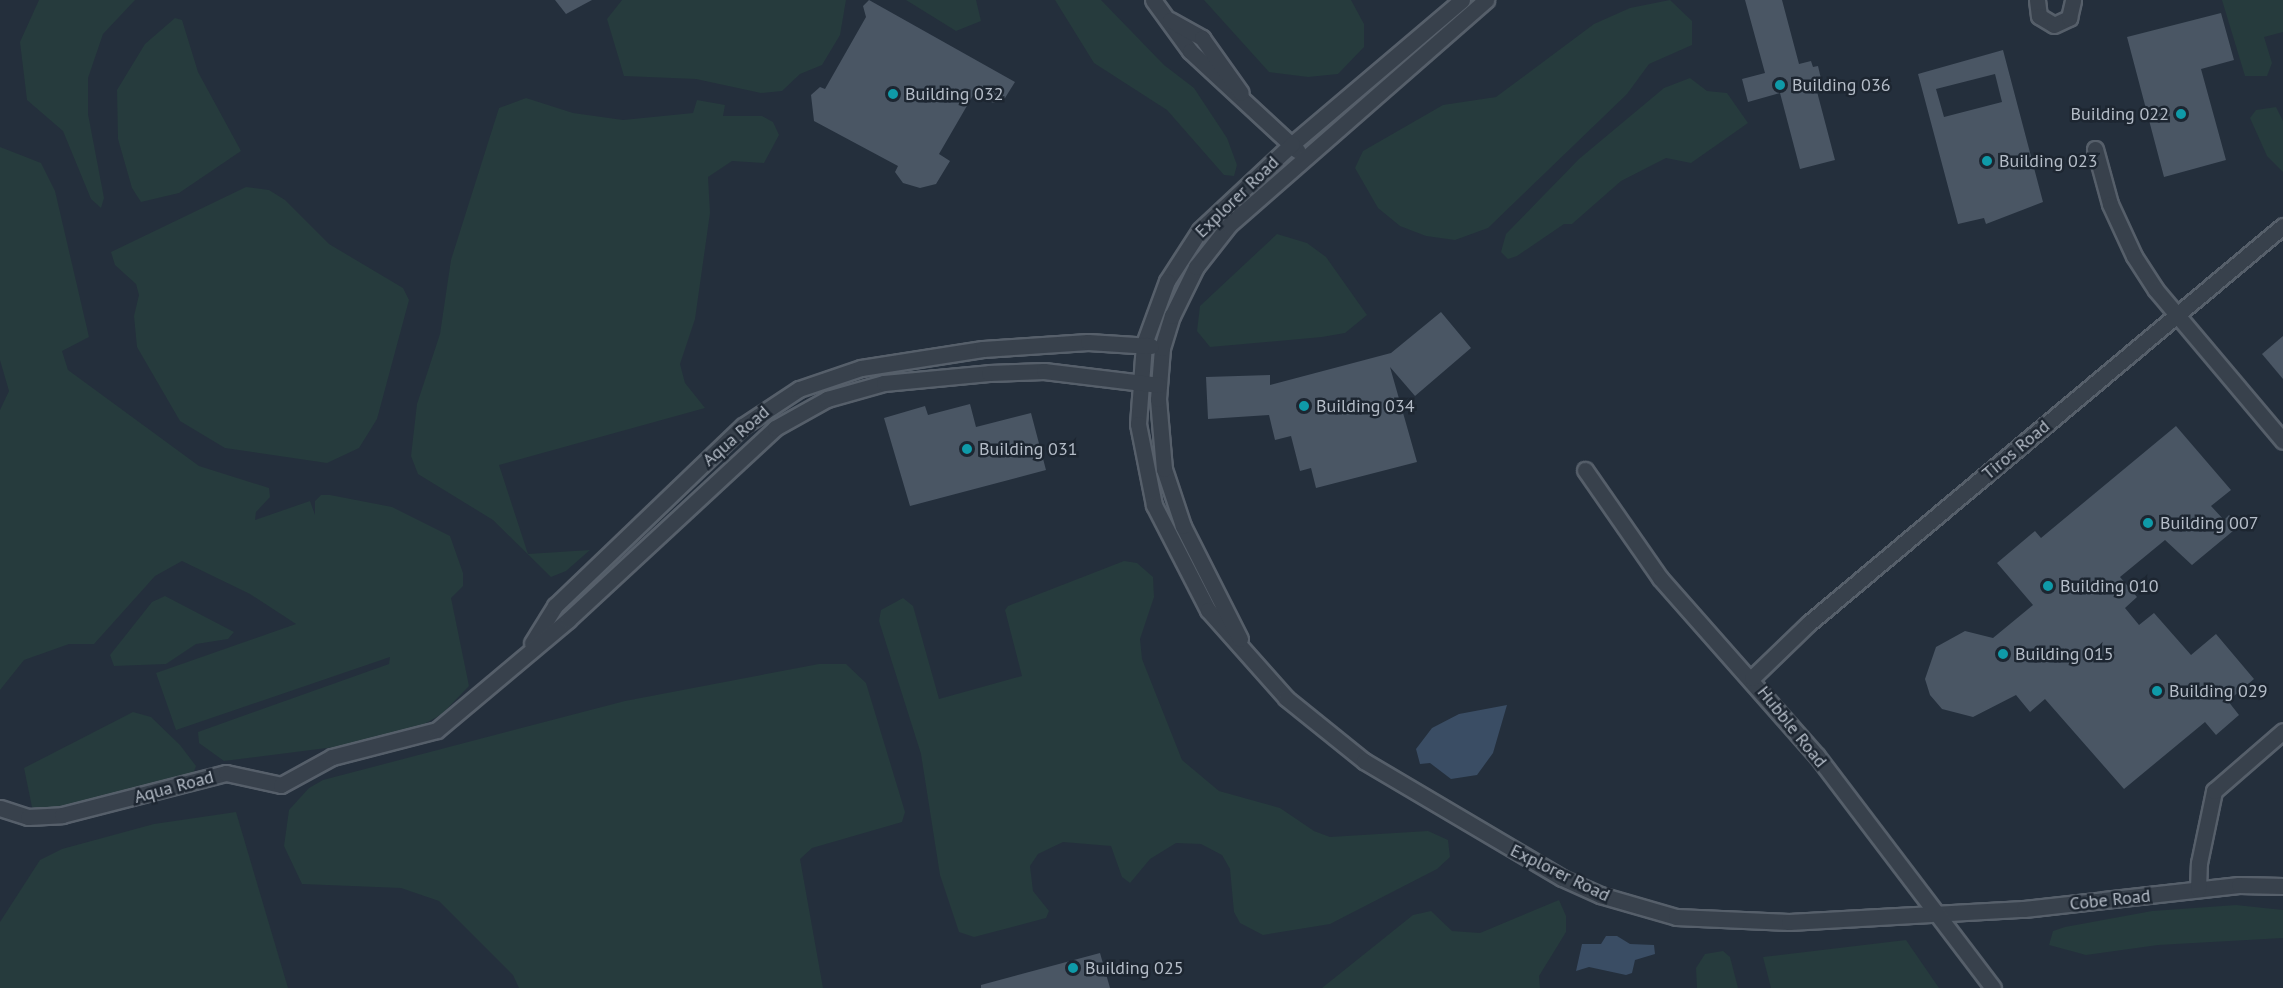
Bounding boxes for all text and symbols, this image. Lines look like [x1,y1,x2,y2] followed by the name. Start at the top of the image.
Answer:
[1792,74,1891,96] place label: Building 036
[1773,78,1787,92] marker: Building 036
[905,83,1004,105] place label: Building 032
[886,87,900,101] marker: Building 032
[2070,103,2169,125] place label: Building 022
[2174,107,2188,121] marker: Building 022
[1999,150,2098,172] place label: Building 023
[1191,152,1283,242] street label: Explorer Road
[1980,154,1994,168] marker: Building 023
[1316,395,1415,417] place label: Building 034
[1297,399,1311,413] marker: Building 034
[698,401,774,471] street label: Aqua Road
[1978,416,2054,484] street label: Tiros Road
[979,438,1078,460] place label: Building 031
[960,442,974,456] marker: Building 031
[2160,512,2259,534] place label: Building 007
[2141,516,2155,530] marker: Building 007
[2060,575,2159,597] place label: Building 010
[2041,579,2055,593] marker: Building 010
[2015,643,2114,665] place label: Building 015
[1996,647,2010,661] marker: Building 015
[2169,680,2268,702] place label: Building 029
[1753,682,1831,772] street label: Hubble Road
[2150,684,2164,698] marker: Building 029
[132,766,216,808] street label: Aqua Road
[1507,840,1613,906] street label: Explorer Road
[2069,885,2151,915] street label: Cobe Road
[1085,957,1184,979] place label: Building 025
[1066,961,1080,975] marker: Building 025

